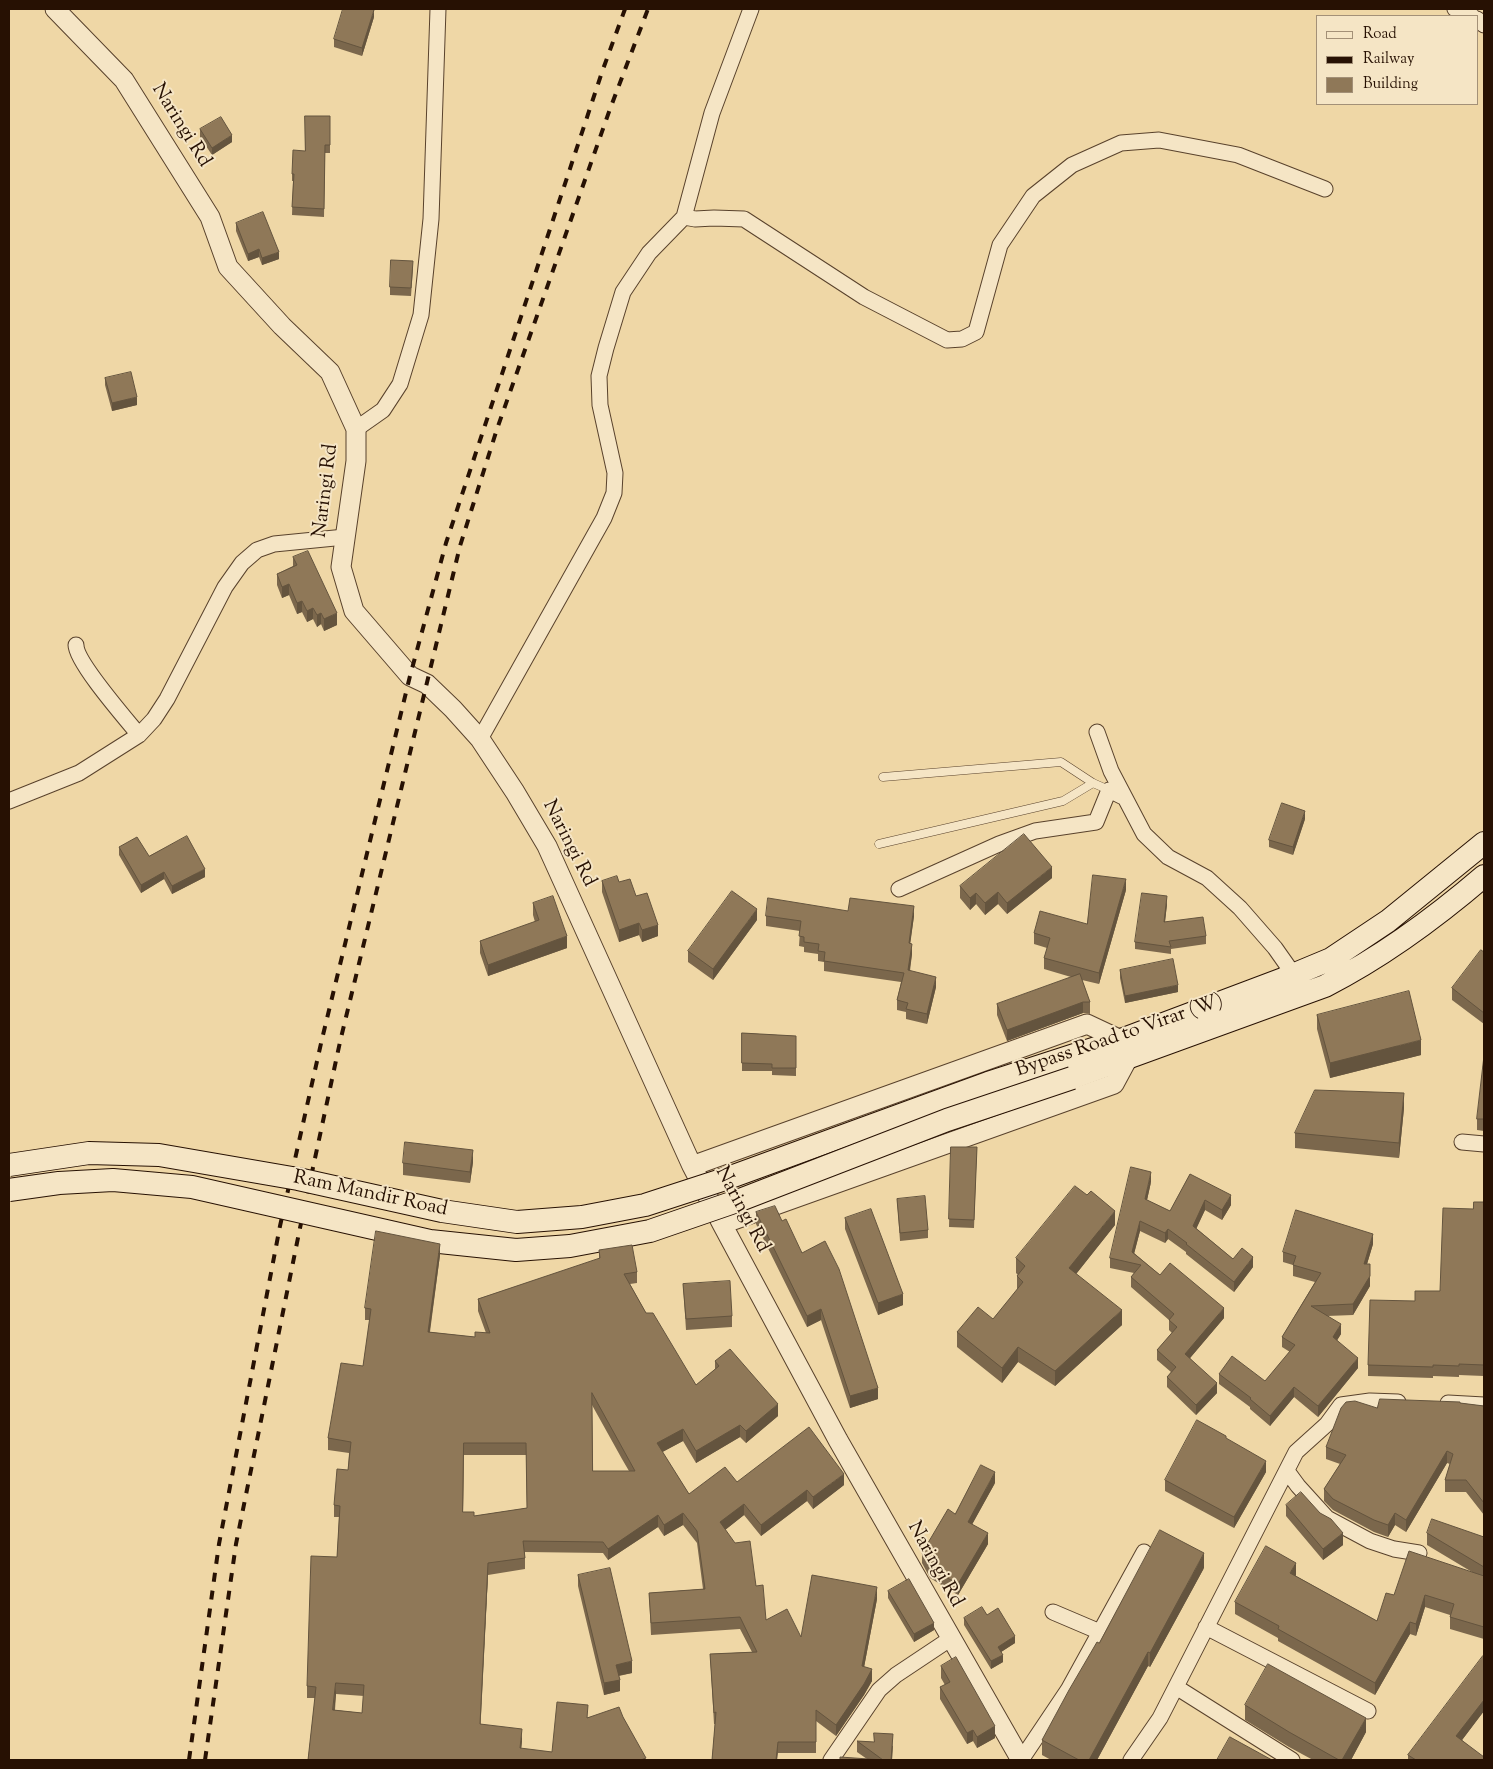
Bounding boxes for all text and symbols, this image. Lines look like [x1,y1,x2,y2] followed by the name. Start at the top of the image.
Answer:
[1316,15,1478,105] legend
[1363,24,1397,45] text: Road
[1363,49,1414,70] text: Railway
[1363,74,1418,95] text: Building
[145,80,215,172] street label: Naringi Rd
[309,443,345,539] street label: Naringi Rd
[536,797,600,891] street label: Naringi Rd
[1013,990,1227,1084] street label: Bypass Road to Virar (W)
[708,1163,774,1257] street label: Naringi Rd
[291,1167,449,1223] street label: Ram Mandir Road
[901,1518,967,1612] street label: Naringi Rd

